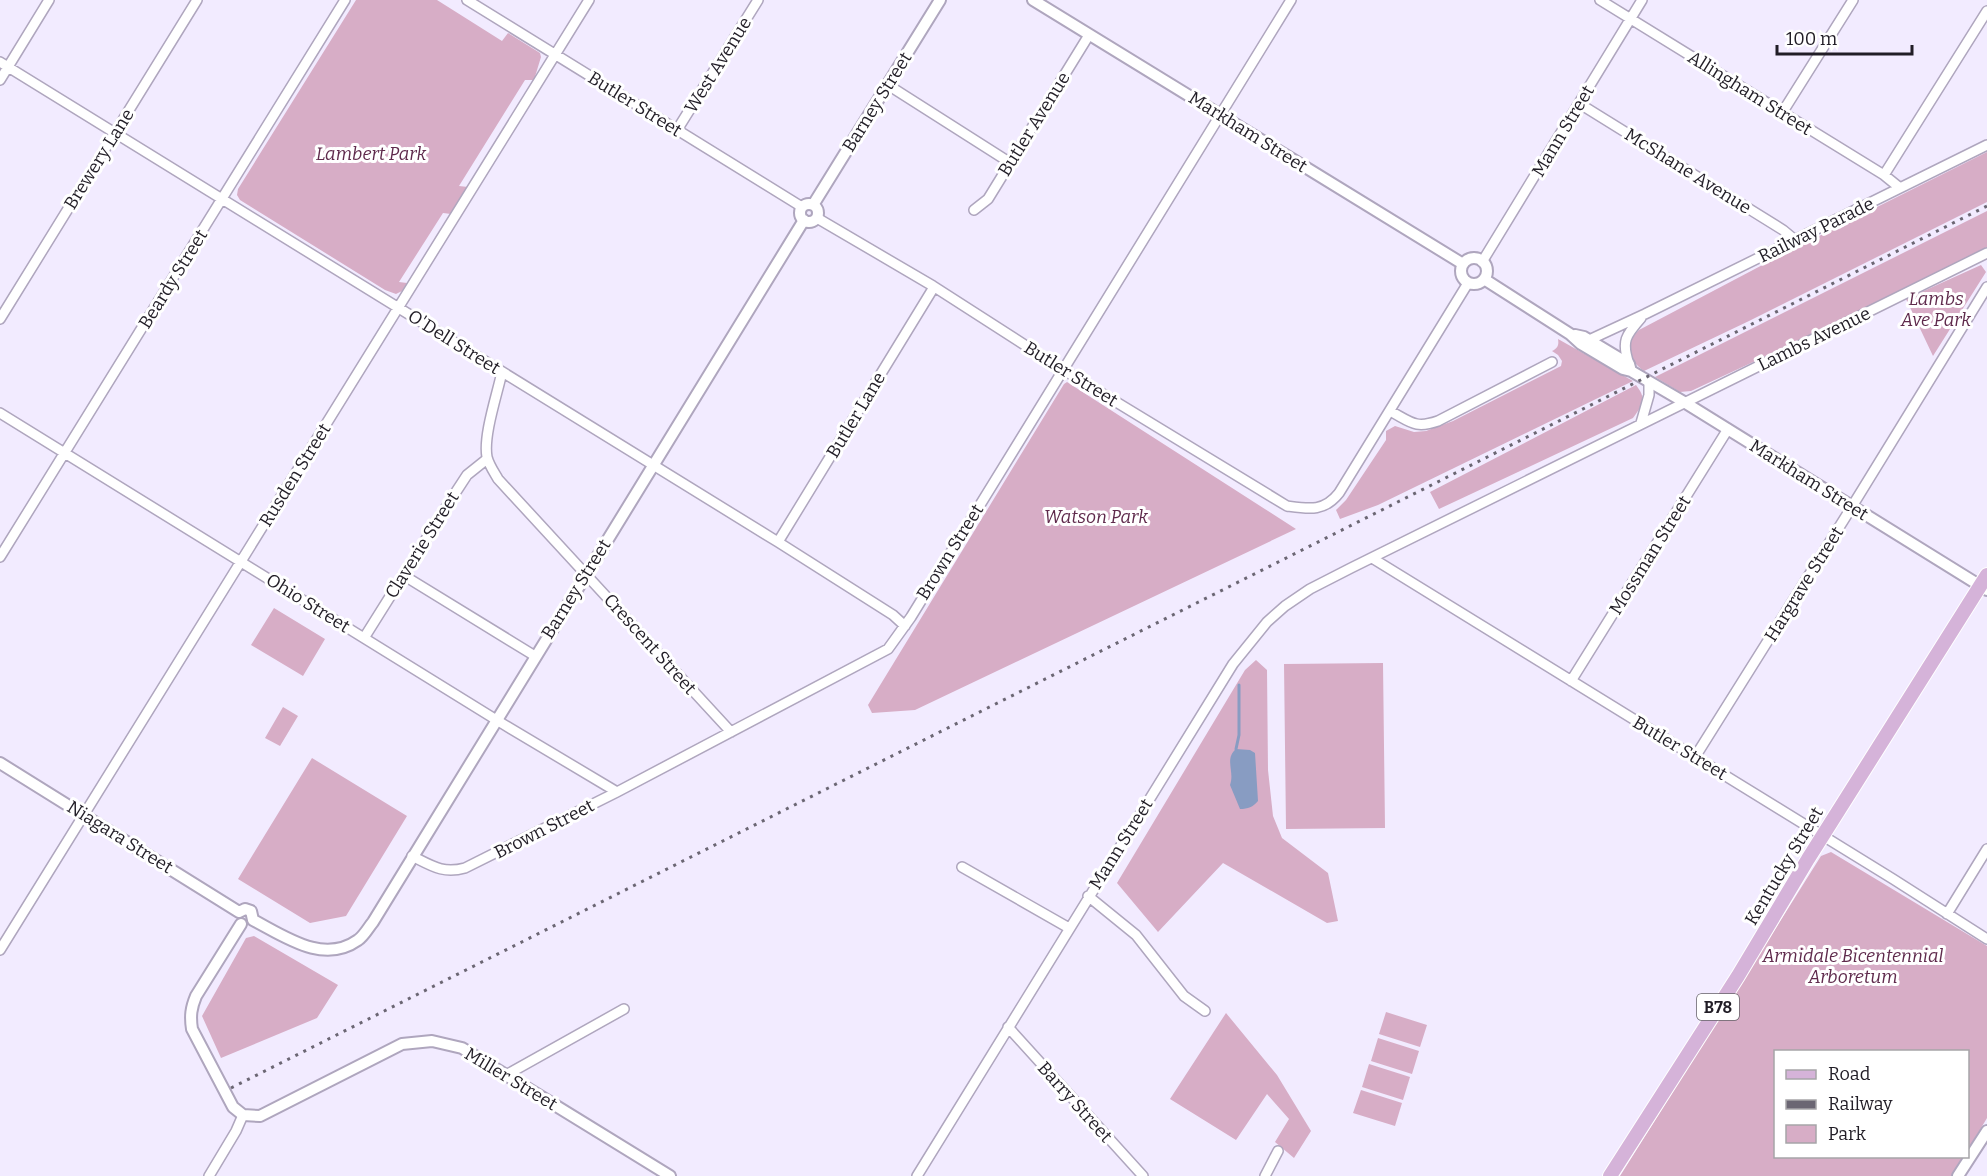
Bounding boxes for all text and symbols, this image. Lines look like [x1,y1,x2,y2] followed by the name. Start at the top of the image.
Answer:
[680,13,756,117] street label: West Avenue
[1777,18,1912,56] scale bar
[1786,28,1837,50] text: 100 m
[1684,46,1816,140] street label: Allingham Street
[838,48,917,156] street label: Barney Street
[584,67,686,142] street label: Butler Street
[993,68,1075,180] street label: Butler Avenue
[1527,81,1599,181] street label: Mann Street
[1185,87,1312,178] street label: Markham Street
[59,105,139,213] street label: Brewery Lane
[1621,123,1755,219] street label: McShane Avenue
[316,143,426,165] park label: Lambert Park
[1755,193,1877,267] street label: Railway Parade
[134,225,213,333] street label: Beardy Street
[1900,288,1971,331] park label: Lambs Ave Park
[1754,302,1874,376] street label: Lambs Avenue
[404,305,505,379] street label: O'Dell Street
[1020,337,1122,412] street label: Butler Street
[822,368,890,462] street label: Butler Lane
[254,419,336,531] street label: Rusden Street
[1746,435,1873,526] street label: Markham Street
[380,487,464,602] street label: Claverie Street
[1605,491,1696,619] street label: Mossman Street
[912,500,988,604] street label: Brown Street
[1044,506,1148,528] park label: Watson Park
[1760,522,1848,646] street label: Hargrave Street
[537,535,616,643] street label: Barney Street
[262,569,354,638] street label: Ohio Street
[599,589,701,699] street label: Crescent Street
[1629,711,1732,785] street label: Butler Street
[490,794,598,864] street label: Brown Street
[1084,794,1158,893] street label: Mann Street
[63,796,177,879] street label: Niagara Street
[1740,803,1828,929] street label: Kentucky Street
[1762,945,1944,988] park label: Armidale Bicentennial Arboretum
[1697,994,1739,1020] road number: B78
[461,1043,562,1115] street label: Miller Street
[1774,1050,1969,1158] legend
[1033,1057,1117,1147] street label: Barry Street
[1828,1063,1871,1085] text: Road
[1828,1093,1893,1115] text: Railway
[1828,1123,1867,1145] text: Park

